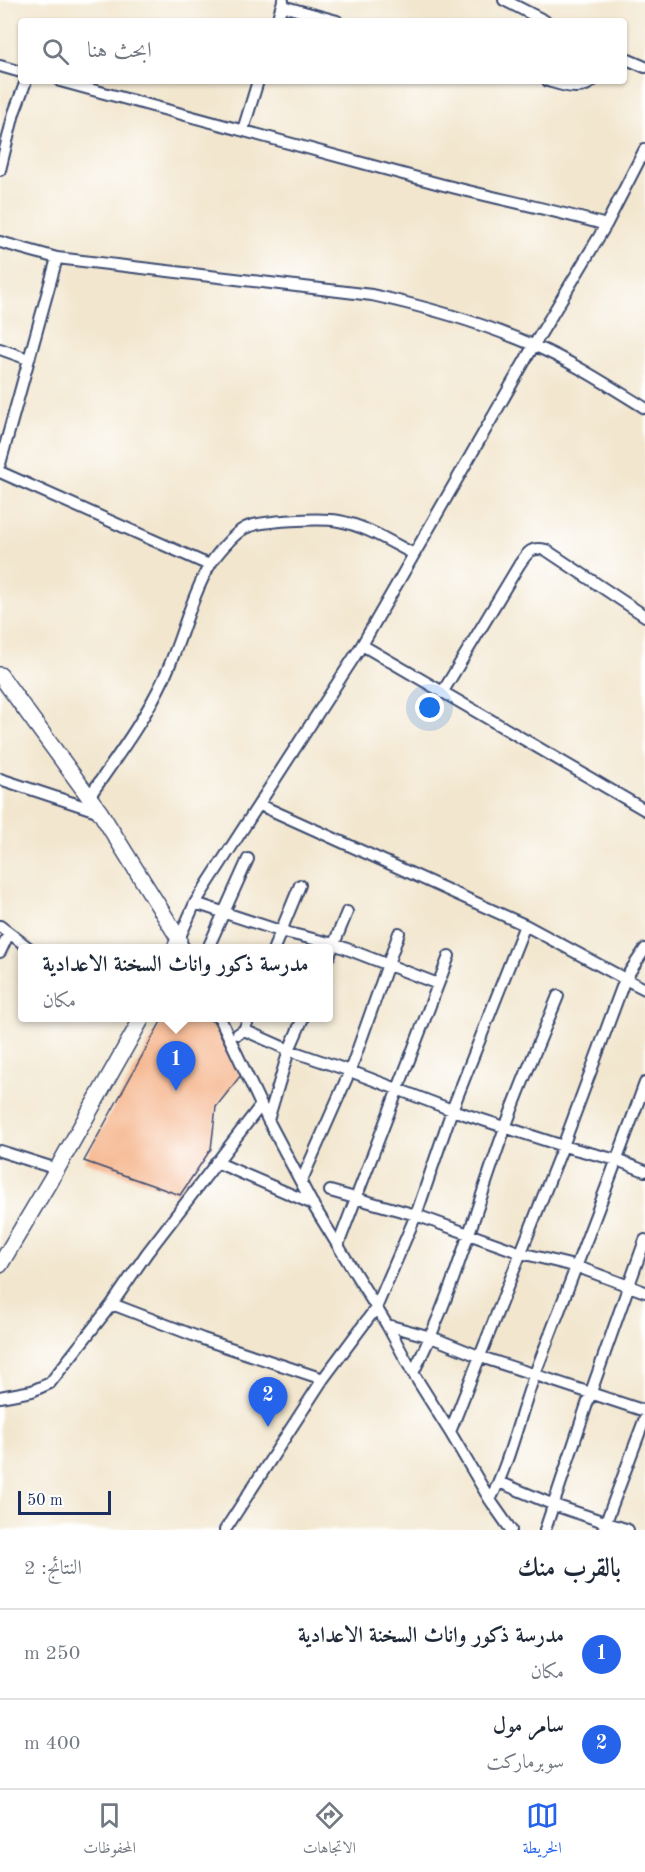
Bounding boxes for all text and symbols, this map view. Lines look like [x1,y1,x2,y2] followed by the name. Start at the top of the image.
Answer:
[18,18,627,84] search box
[39,35,72,68] icon: search
[87,40,152,62] text: ابحث هنا
[415,693,444,722] your location
[18,944,333,1022] popup
[42,954,309,976] text: مدرسة ذكور واناث السخنة الاعدادية
[42,992,76,1012] text: مكان
[156,1042,195,1091] pin: 1
[248,1378,288,1427] pin: 2
[18,1488,111,1516] scale bar
[27,1493,63,1509] text: 50 m
[518,1556,621,1582] text: بالقرب منك
[24,1559,82,1579] text: النتائج: 2
[298,1625,564,1647] text: مدرسة ذكور واناث السخنة الاعدادية
[24,1644,80,1664] text: 250 m
[596,1644,607,1664] text: 1
[530,1663,564,1683] text: مكان
[493,1715,564,1737] text: سامر مول
[24,1734,80,1754] text: 400 m
[596,1734,607,1754] text: 2
[486,1753,564,1773] text: سوبرماركت
[83,1799,136,1863] tab: المحفوظات
[303,1799,356,1863] tab: الاتجاهات
[523,1799,562,1863] tab: الخريطة

